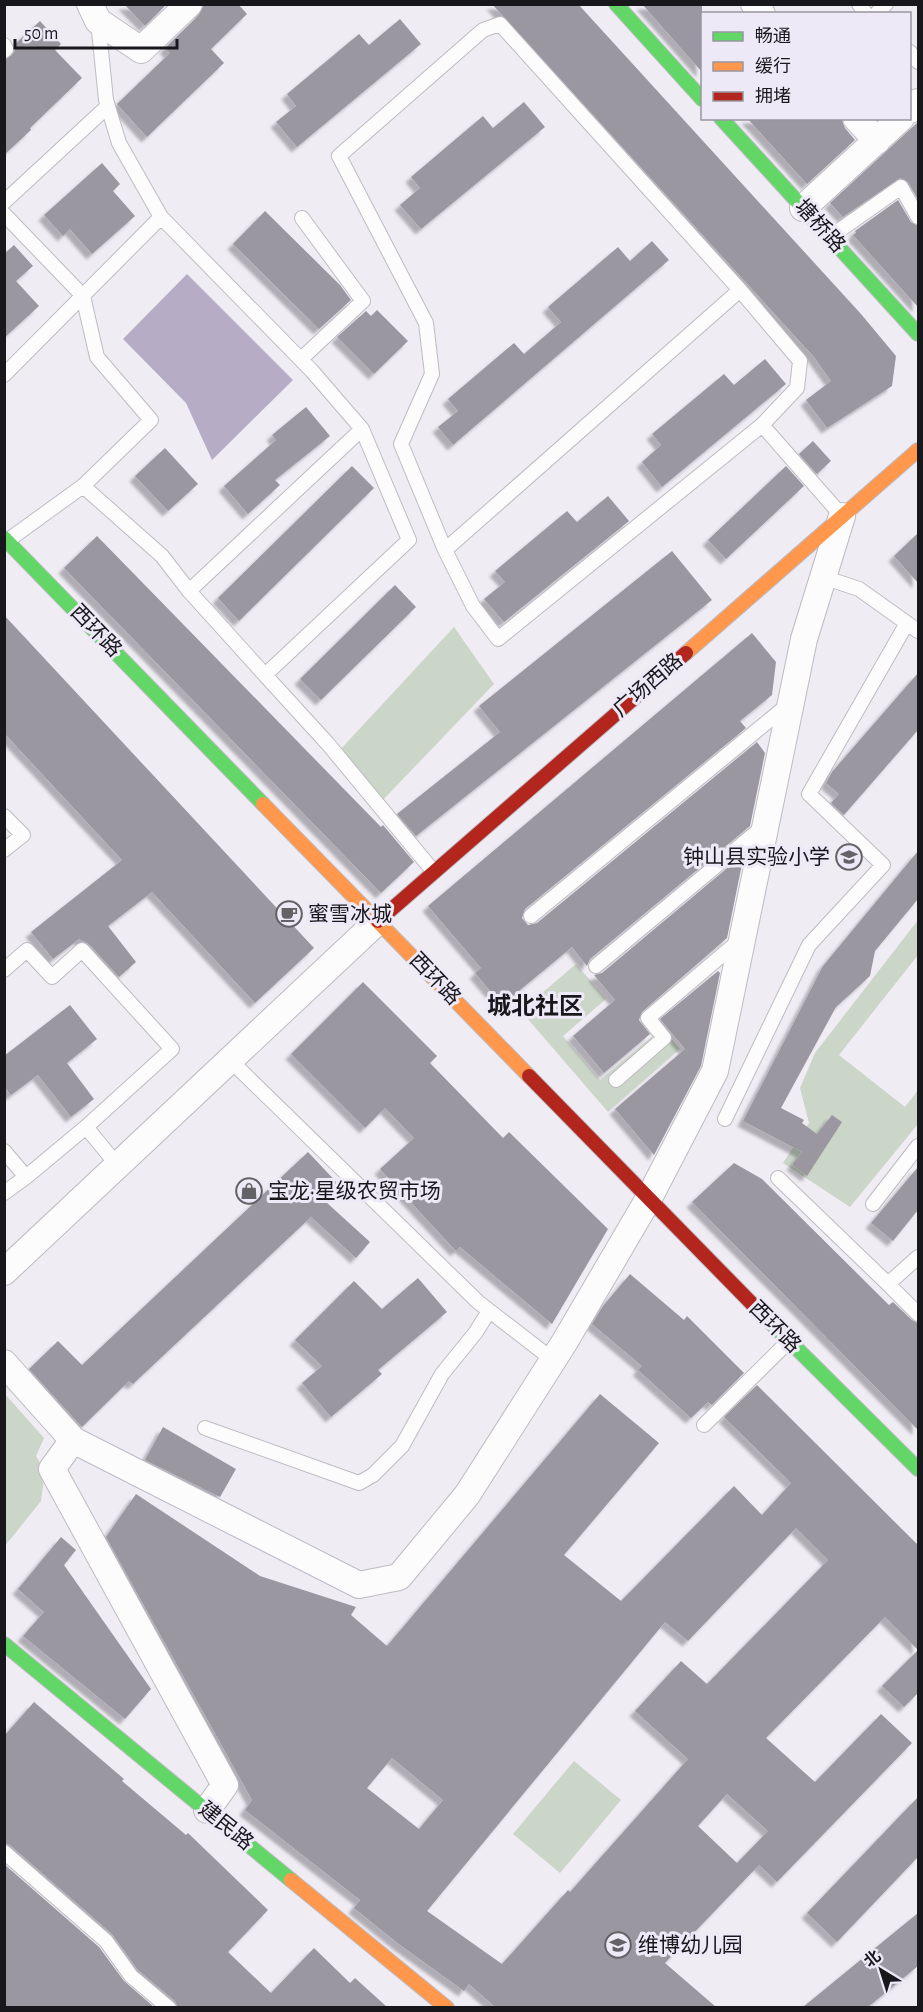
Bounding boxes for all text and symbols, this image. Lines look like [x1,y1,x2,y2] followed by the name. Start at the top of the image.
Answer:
[15,12,177,50] scale bar
[701,12,911,120] legend
[24,25,58,43] text: 50 m
[755,26,791,46] text: 畅通
[755,56,791,76] text: 缓行
[755,86,791,106] text: 拥堵
[791,195,850,256] street label: 塘桥路
[67,600,126,661] street label: 西环路
[609,649,687,720] street label: 广场西路
[834,842,864,872] school or university icon: 钟山县实验小学
[683,846,830,868] place label: 钟山县实验小学
[274,899,304,929] cafe icon: 蜜雪冰城
[308,903,392,925] place label: 蜜雪冰城
[406,948,465,1009] street label: 西环路
[487,993,583,1019] district label: 城北社区
[234,1176,264,1206] shop icon: 宝龙·星级农贸市场
[268,1180,441,1202] place label: 宝龙·星级农贸市场
[745,1297,805,1357] street label: 西环路
[195,1797,258,1854] street label: 建民路
[603,1930,633,1960] school or university icon: 维博幼儿园
[638,1934,743,1956] place label: 维博幼儿园
[851,1940,911,2000] north arrow
[861,1947,884,1970] text: 北

